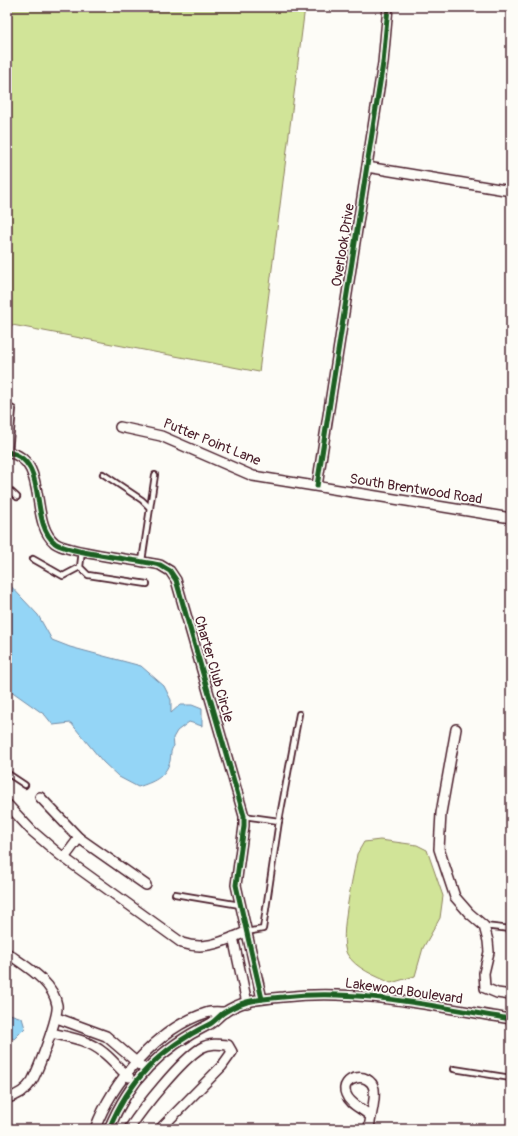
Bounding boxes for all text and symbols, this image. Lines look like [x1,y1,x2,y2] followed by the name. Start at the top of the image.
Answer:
[328,202,358,288] street label: Overlook Drive
[161,415,263,469] street label: Putter Point Lane
[348,470,484,508] street label: South Brentwood Road
[191,614,237,724] street label: Charter Club Circle
[344,974,464,1008] street label: Lakewood Boulevard

